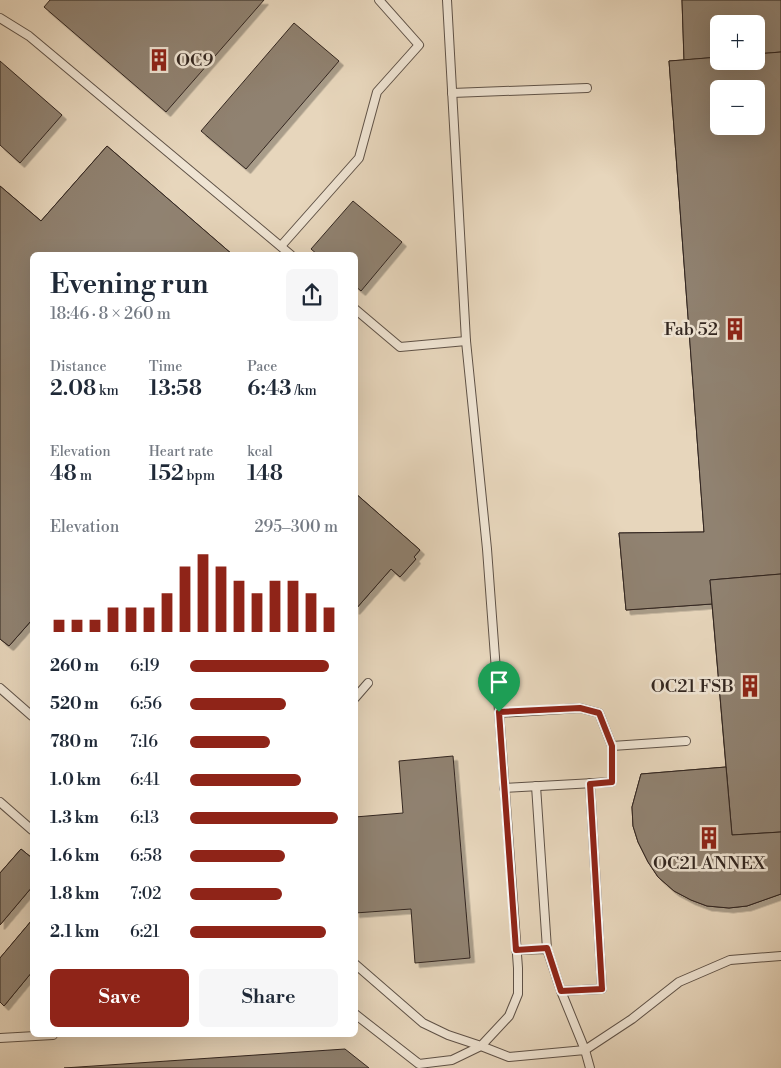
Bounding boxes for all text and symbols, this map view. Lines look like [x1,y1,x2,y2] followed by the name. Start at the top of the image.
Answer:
[710,15,765,135] map controls
[710,15,765,70] button: +
[146,47,172,73] building icon: OC9
[176,49,213,72] place label: OC9
[710,80,765,135] button: −
[50,267,209,302] text: Evening run
[286,269,338,321] button: share
[50,304,171,324] text: 18:46 · 8 × 260 m
[722,316,748,342] building icon: Fab 52
[664,318,718,341] place label: Fab 52
[50,358,107,376] text: Distance
[149,358,182,376] text: Time
[247,358,277,376] text: Pace
[50,376,96,402] text: 2.08
[149,376,202,402] text: 13:58
[247,376,292,402] text: 6:43
[96,382,119,400] text: km
[292,382,317,400] text: /km
[50,443,111,461] text: Elevation
[149,443,213,461] text: Heart rate
[247,443,273,461] text: kcal
[50,461,77,487] text: 48
[149,461,184,487] text: 152
[247,461,283,487] text: 148
[77,467,92,485] text: m
[184,467,215,485] text: bpm
[50,517,119,537] text: Elevation
[254,517,338,537] text: 295–300 m
[50,656,99,676] text: 260 m
[130,656,159,676] text: 6:19
[478,661,520,712] pin
[485,668,513,696] icon: arrive
[737,673,763,699] building icon: OC21 FSB
[651,675,734,698] place label: OC21 FSB
[50,694,99,714] text: 520 m
[130,694,162,714] text: 6:56
[50,732,98,752] text: 780 m
[130,732,158,752] text: 7:16
[50,770,101,790] text: 1.0 km
[130,770,160,790] text: 6:41
[50,808,99,828] text: 1.3 km
[130,808,159,828] text: 6:13
[696,825,722,851] building icon: OC21 ANNEX
[50,846,99,866] text: 1.6 km
[130,846,162,866] text: 6:58
[653,852,766,875] place label: OC21 ANNEX
[50,884,99,904] text: 1.8 km
[130,884,161,904] text: 7:02
[50,922,99,942] text: 2.1 km
[130,922,160,942] text: 6:21
[50,969,189,1027] button: Save
[199,969,338,1027] button: Share

